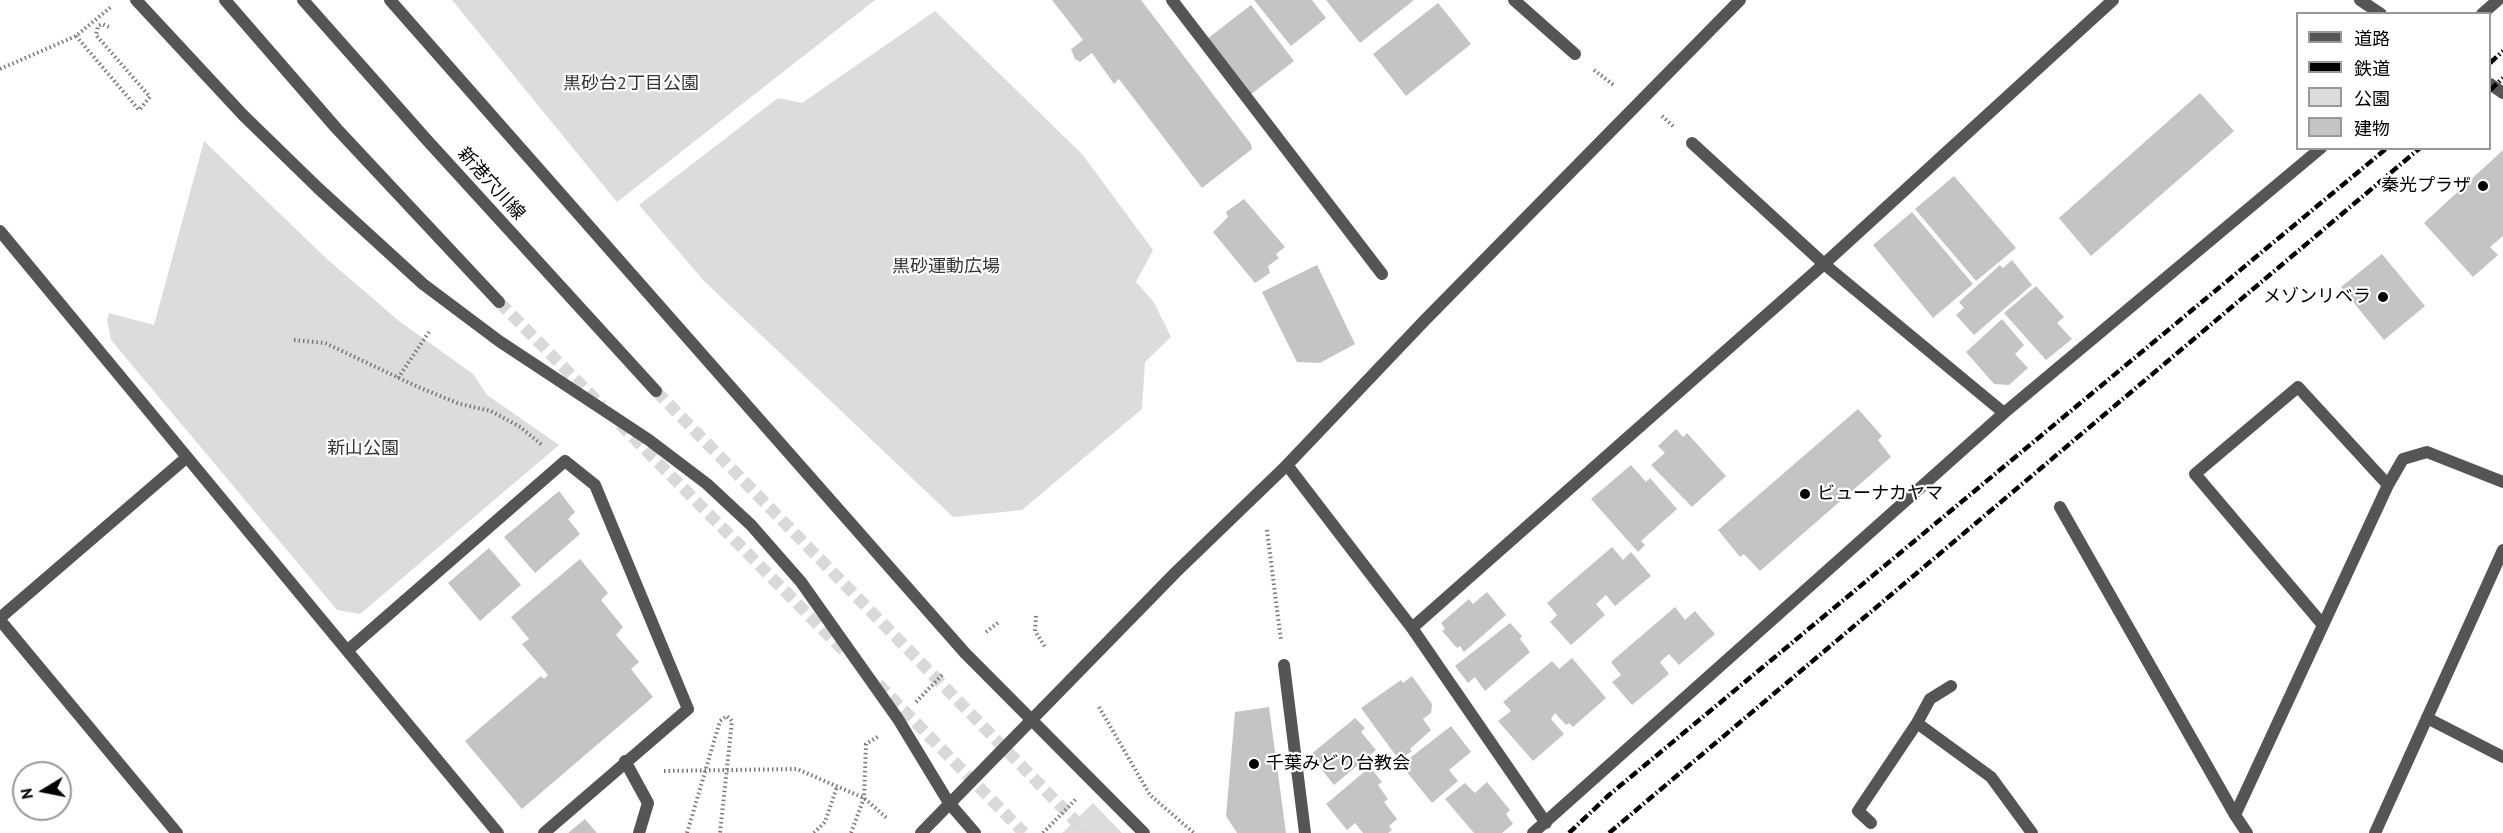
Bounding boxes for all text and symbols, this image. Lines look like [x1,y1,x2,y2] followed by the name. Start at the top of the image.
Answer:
[2296,12,2491,150] legend
[2354,27,2390,50] text: 道路
[2354,57,2390,80] text: 鉄道
[563,73,699,95] park label: 黒砂台2丁目公園
[2354,87,2390,110] text: 公園
[2354,117,2390,140] text: 建物
[453,143,529,225] street label: 新港穴川線
[2381,175,2471,197] place label: 秦光プラザ
[2476,179,2490,193] marker: 秦光プラザ
[892,256,1000,278] park label: 黒砂運動広場
[2263,286,2371,308] place label: メゾンリベラ
[2376,290,2390,304] marker: メゾンリベラ
[327,438,399,460] park label: 新山公園
[1817,483,1943,505] place label: ビューナカヤマ
[1798,487,1812,501] marker: ビューナカヤマ
[1266,753,1410,775] place label: 千葉みどり台教会
[1247,757,1261,771] marker: 千葉みどり台教会
[12,761,72,821] north arrow
[15,787,37,801] text: N

